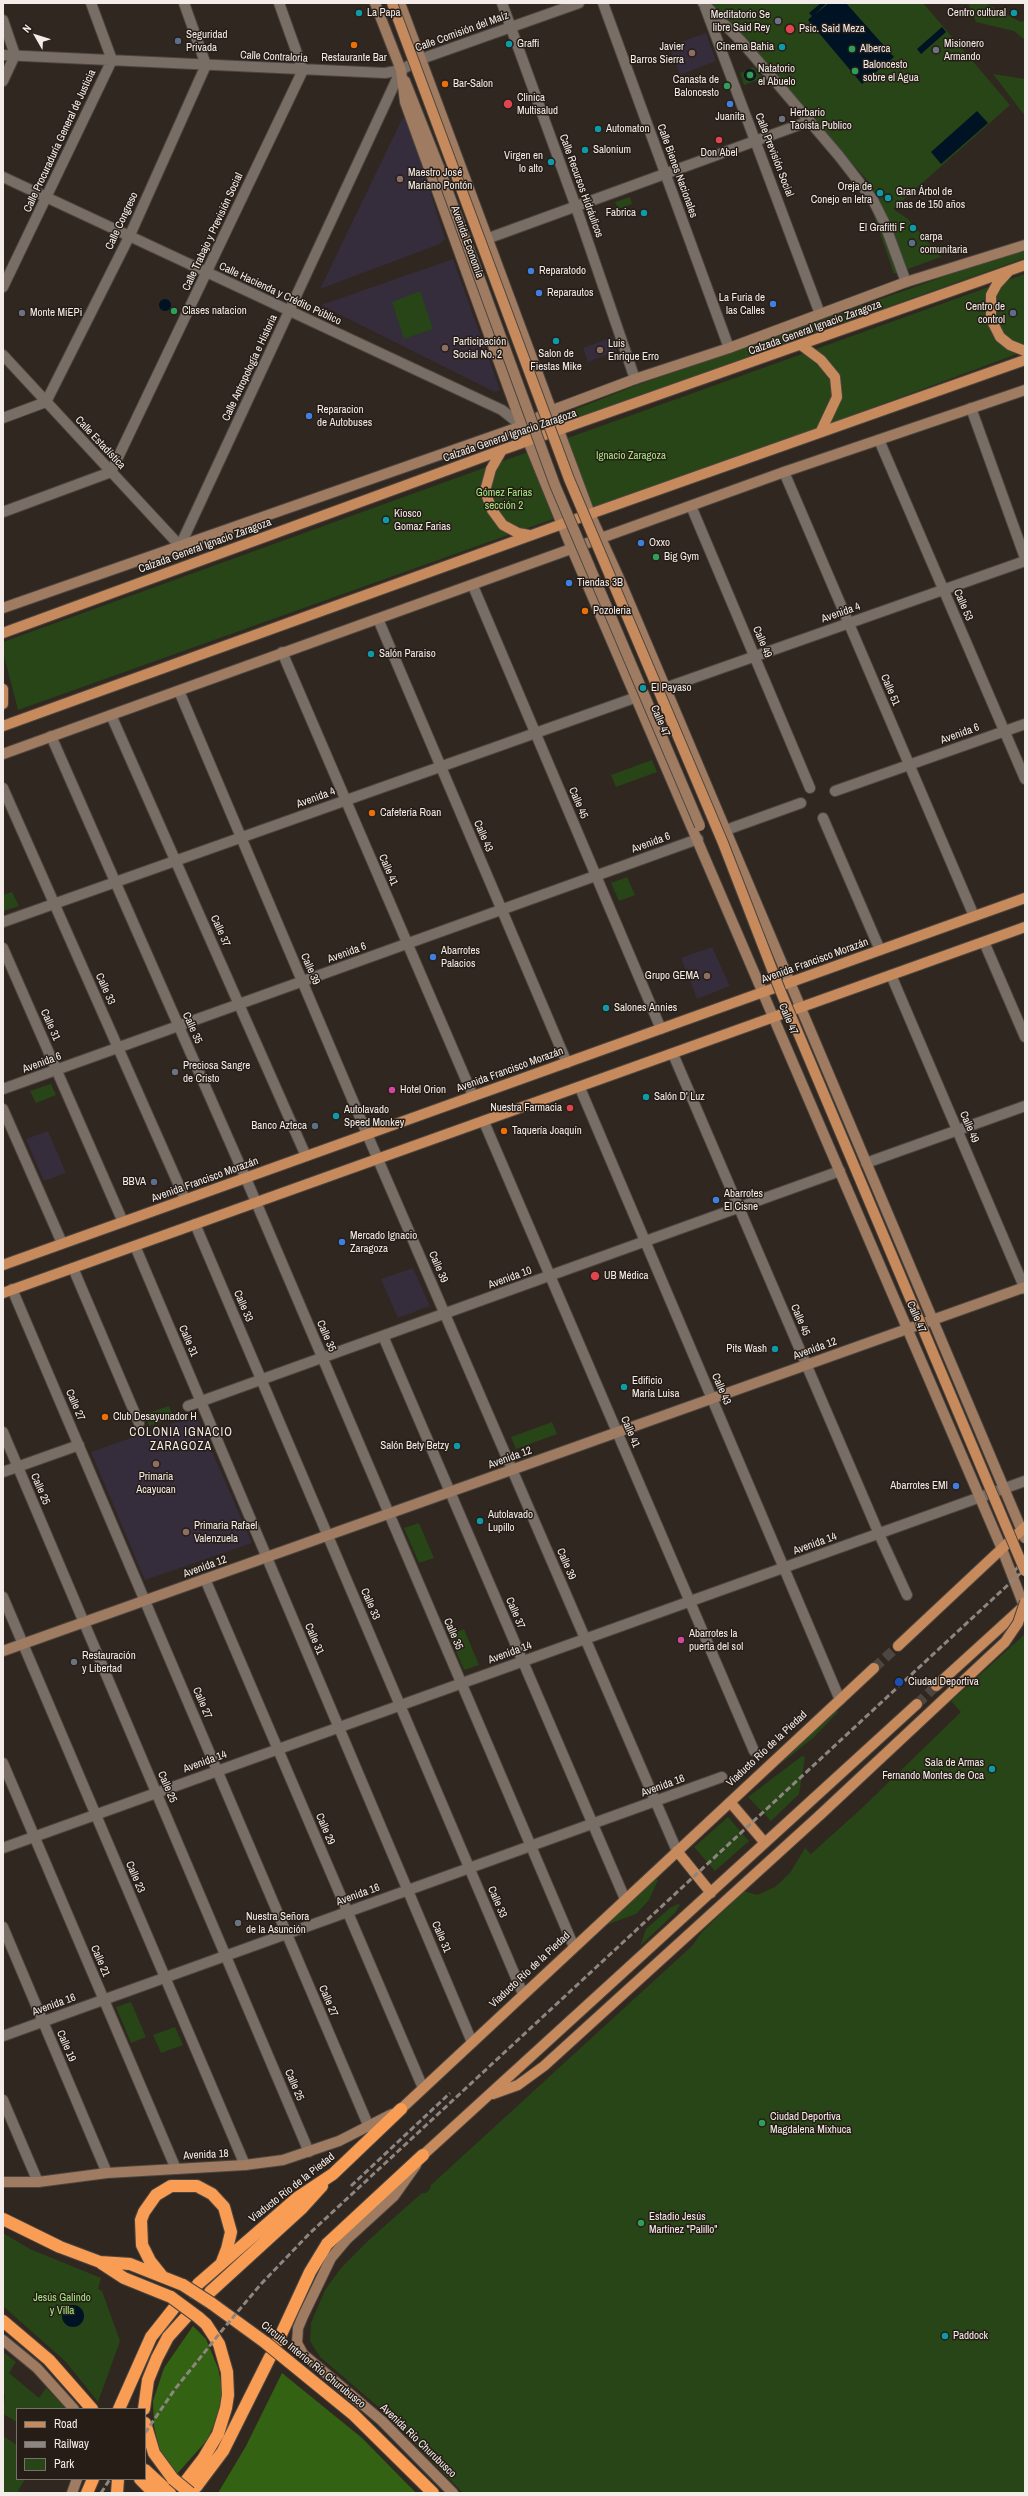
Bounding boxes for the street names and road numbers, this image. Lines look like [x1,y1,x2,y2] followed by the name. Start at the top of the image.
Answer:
[414,9,510,55] street label: Calle Comisión del Maíz
[240,49,308,65] street label: Calle Contraloria
[21,68,99,214] street label: Calle Procuraduría General de Justicia
[752,111,796,199] street label: Calle Previsión Social
[654,122,700,220] street label: Calle Bienes Nacionales
[556,132,606,240] street label: Calle Recursos Hidráulicos
[180,171,246,293] street label: Calle Trabajo y Previsión Social
[103,190,141,252] street label: Calle Congreso
[448,204,486,280] street label: Avenida Economía
[217,260,343,328] street label: Calle Hacienda y Crédito Público
[747,298,883,358] street label: Calzada General Ignacio Zaragoza
[220,313,280,423] street label: Calle Antropología e Historia
[441,407,579,465] street label: Calzada General Ignacio Zaragoza
[72,414,128,472] street label: Calle Estadística
[137,516,273,576] street label: Calzada General Ignacio Zaragoza
[950,587,976,623] street label: Calle 53
[820,600,862,626] street label: Avenida 4
[749,624,775,660] street label: Calle 49
[877,672,903,708] street label: Calle 51
[647,703,673,739] street label: Calle 47
[939,721,981,747] street label: Avenida 6
[295,785,337,811] street label: Avenida 4
[565,785,591,821] street label: Calle 45
[470,818,496,854] street label: Calle 43
[630,830,672,856] street label: Avenida 6
[375,852,401,888] street label: Calle 41
[207,913,233,949] street label: Calle 37
[760,936,870,986] street label: Avenida Francisco Morazán
[326,940,368,966] street label: Avenida 6
[297,951,323,987] street label: Calle 39
[92,971,118,1007] street label: Calle 33
[775,1001,801,1037] street label: Calle 47
[37,1007,63,1043] street label: Calle 31
[179,1010,205,1046] street label: Calle 35
[455,1045,565,1095] street label: Avenida Francisco Morazán
[21,1050,63,1076] street label: Avenida 6
[956,1109,982,1145] street label: Calle 49
[150,1155,260,1205] street label: Avenida Francisco Morazán
[425,1249,451,1285] street label: Calle 39
[486,1264,534,1292] street label: Avenida 10
[230,1288,256,1324] street label: Calle 33
[903,1299,929,1335] street label: Calle 47
[787,1302,813,1338] street label: Calle 45
[313,1318,339,1354] street label: Calle 35
[175,1323,201,1359] street label: Calle 31
[791,1335,839,1363] street label: Avenida 12
[708,1371,734,1407] street label: Calle 43
[62,1387,88,1423] street label: Calle 27
[617,1414,643,1450] street label: Calle 41
[486,1444,534,1472] street label: Avenida 12
[27,1471,53,1507] street label: Calle 25
[791,1530,839,1558] street label: Avenida 14
[553,1546,579,1582] street label: Calle 39
[181,1553,229,1581] street label: Avenida 12
[357,1586,383,1622] street label: Calle 33
[502,1595,528,1631] street label: Calle 37
[440,1616,466,1652] street label: Calle 35
[301,1621,327,1657] street label: Calle 31
[486,1639,534,1667] street label: Avenida 14
[189,1685,215,1721] street label: Calle 27
[724,1708,810,1790] street label: Viaducto Río de la Piedad
[181,1748,229,1776] street label: Avenida 14
[154,1769,180,1805] street label: Calle 25
[639,1772,687,1800] street label: Avenida 16
[312,1811,338,1847] street label: Calle 29
[122,1859,148,1895] street label: Calle 23
[334,1881,382,1909] street label: Avenida 16
[484,1884,510,1920] street label: Calle 33
[428,1919,454,1955] street label: Calle 31
[487,1929,573,2011] street label: Viaducto Río de la Piedad
[87,1943,113,1979] street label: Calle 21
[315,1983,341,2019] street label: Calle 27
[30,1991,78,2019] street label: Avenida 16
[53,2028,79,2064] street label: Calle 19
[281,2067,307,2103] street label: Calle 25
[183,2147,229,2163] street label: Avenida 18
[247,2150,337,2226] street label: Viaducto Río de la Piedad
[258,2319,368,2411] street label: Circuito Interior Río Churubusco
[377,2401,459,2481] street label: Avenida Río Churubusco

